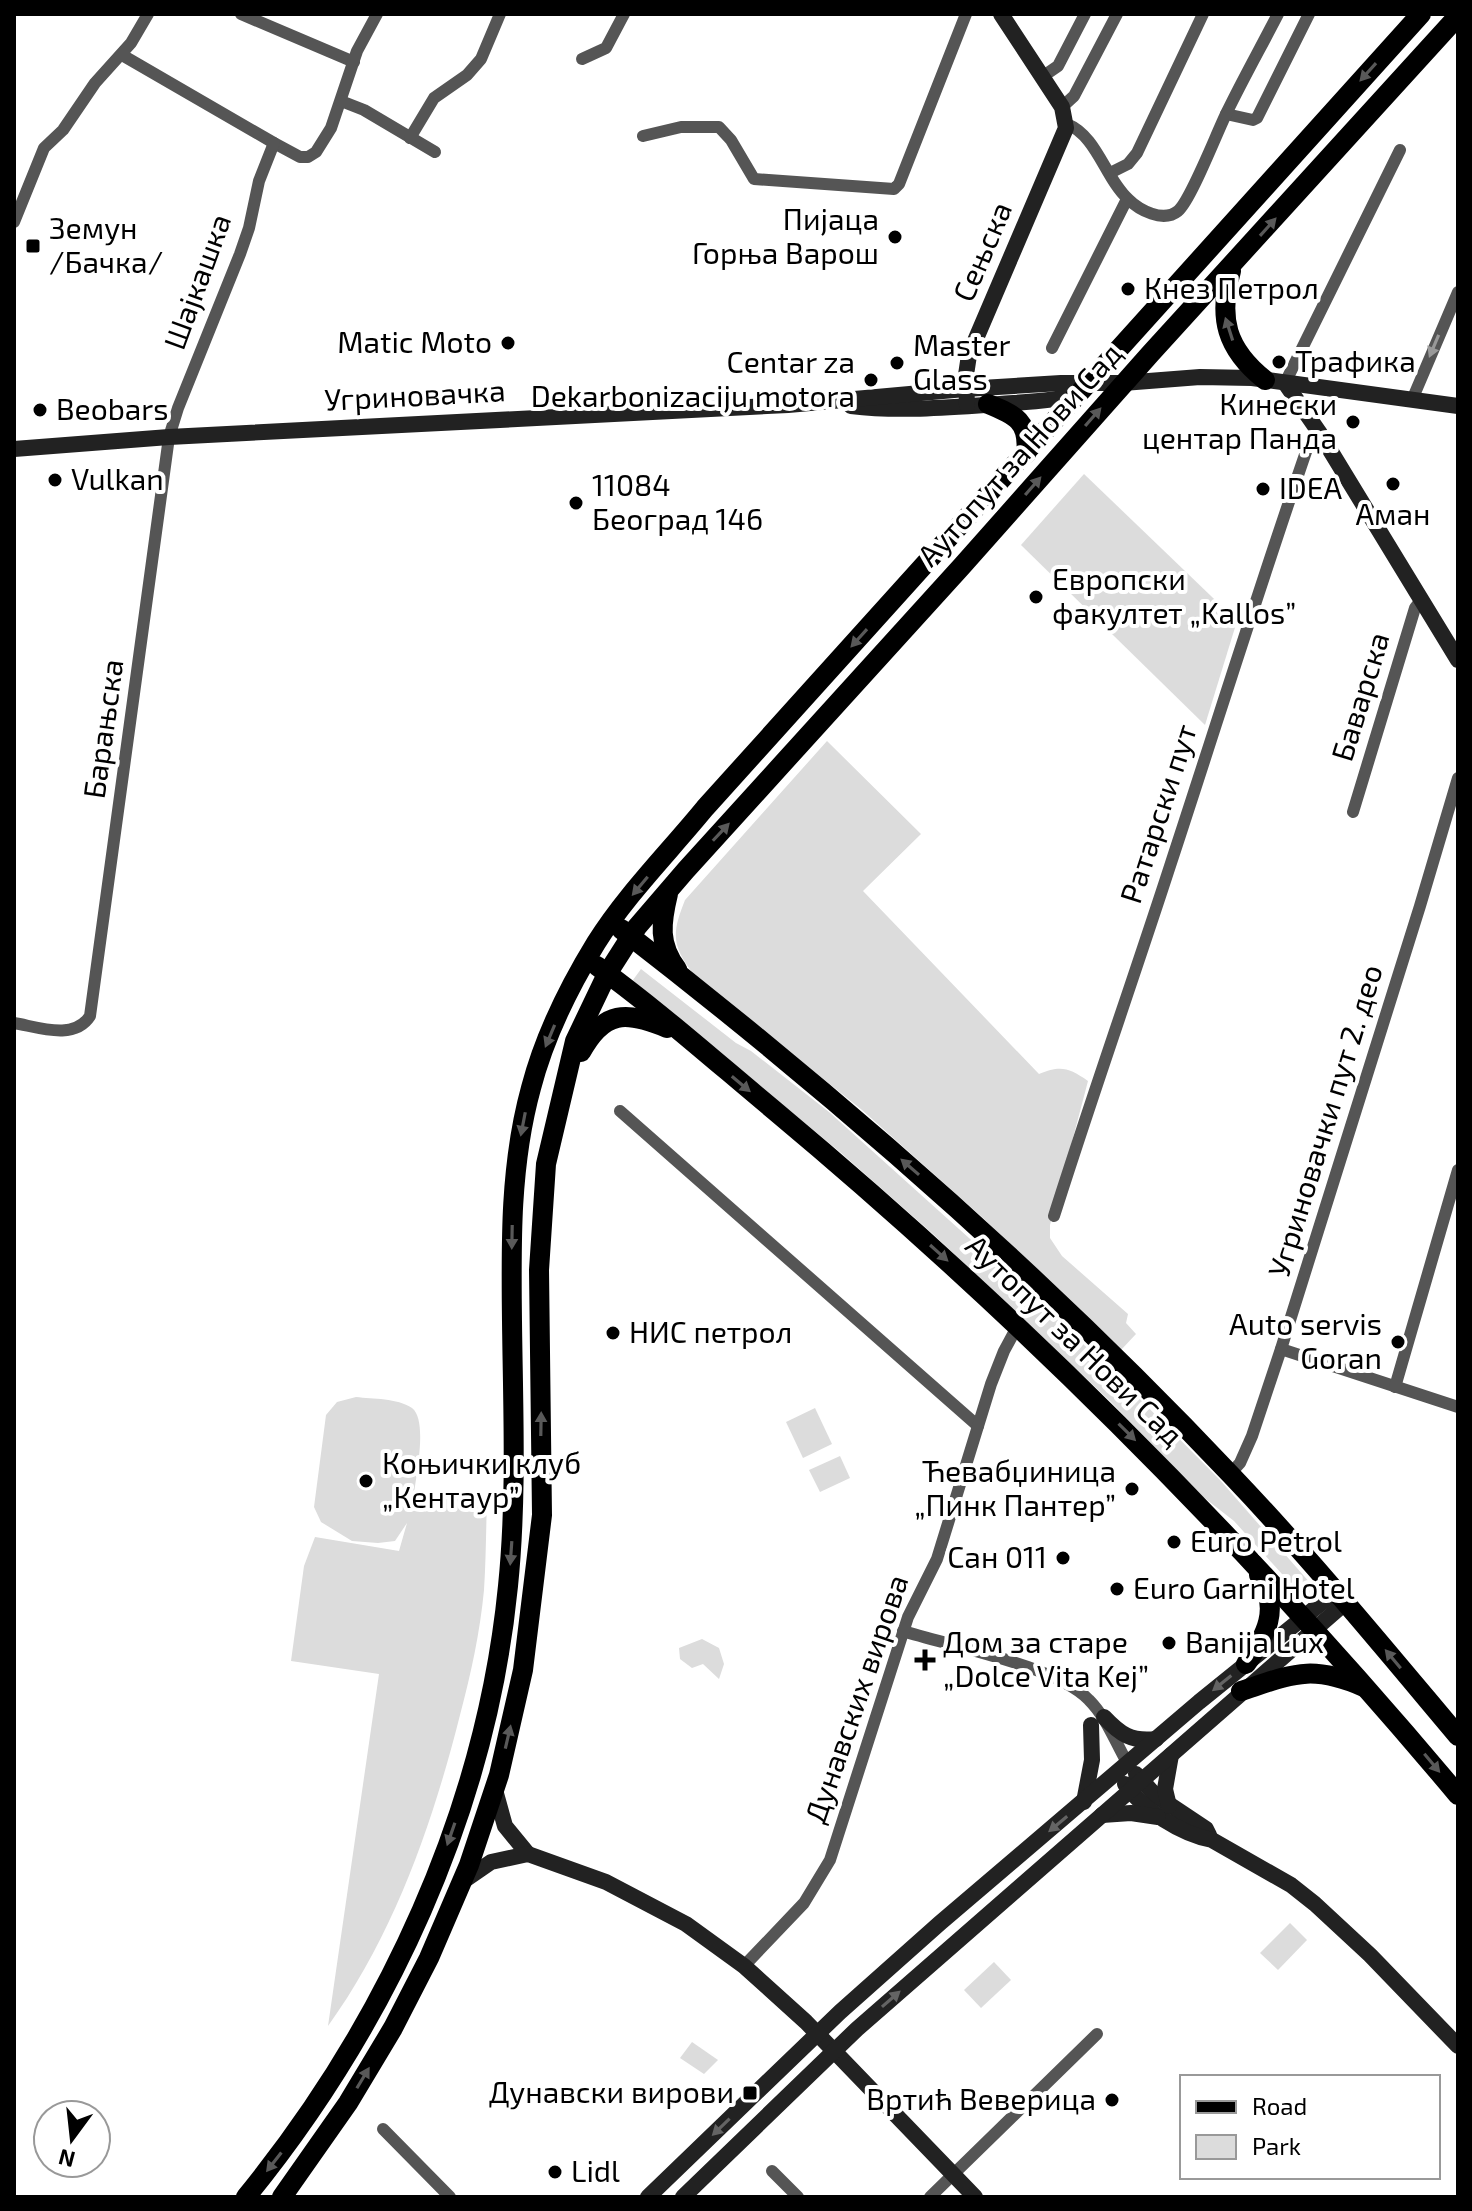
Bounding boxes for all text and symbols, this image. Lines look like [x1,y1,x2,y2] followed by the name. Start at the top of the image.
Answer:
[1360,62,1378,81] one-way arrow
[944,196,1018,306] street label: Сењска
[692,200,879,270] place label: Пијаца Горња Варош
[49,209,163,279] place label: Земун /Бачка/
[155,209,237,354] street label: Шајкашка
[1258,218,1276,237] one-way arrow
[886,228,904,246] marker: Пијаца Горња Варош
[24,237,42,255] marker: Земун /Бачка/
[1144,269,1319,305] place label: Кнез Петрол
[1119,280,1137,298] marker: Кнез Петрол
[1222,317,1234,341] one-way arrow
[337,323,492,359] place label: Matic Moto
[913,326,1011,396] place label: Master Glass
[499,334,517,352] marker: Matic Moto
[1427,334,1440,358] one-way arrow
[909,335,1129,573] street label: Аутопут за Нови Сад
[1295,342,1416,378] place label: Трафика
[531,343,855,413] place label: Centar za Dekarbonizaciju motora
[1270,353,1288,371] marker: Трафика
[888,354,906,372] marker: Master Glass
[324,371,506,417] street label: Угриновачка
[862,371,880,389] marker: Centar za Dekarbonizaciju motora
[1142,385,1337,455] place label: Кинески центар Панда
[56,390,169,426] place label: Beobars
[31,401,49,419] marker: Beobars
[1084,408,1102,427] one-way arrow
[1344,413,1362,431] marker: Кинески центар Панда
[71,460,164,496] place label: Vulkan
[592,466,763,536] place label: 11084 Београд 146
[1279,469,1343,505] place label: IDEA
[46,471,64,489] marker: Vulkan
[1384,475,1402,493] marker: Аман
[1024,477,1041,497] one-way arrow
[1254,480,1272,498] marker: IDEA
[567,494,585,512] marker: 11084 Београд 146
[1355,495,1431,531] place label: Аман
[1052,560,1296,631] place label: Европски факултет „Kallos”
[1027,588,1045,606] marker: Европски факултет „Kallos”
[851,628,869,647] one-way arrow
[1322,628,1396,765] street label: Баварска
[74,657,130,801] street label: Барањска
[1111,719,1204,908] street label: Ратарски пут
[711,823,729,842] one-way arrow
[632,876,649,896] one-way arrow
[1259,960,1390,1281] street label: Угриновачки пут 2. део
[543,1024,556,1047] one-way arrow
[731,1075,752,1092] one-way arrow
[516,1111,529,1136] one-way arrow
[901,1159,921,1176] one-way arrow
[506,1225,518,1250] one-way arrow
[959,1227,1191,1453] street label: Аутопут за Нови Сад
[929,1243,948,1261] one-way arrow
[1229,1305,1382,1375] place label: Auto servis Goran
[629,1313,792,1349] place label: НИС петрол
[604,1324,622,1342] marker: НИС петрол
[1389,1333,1407,1351] marker: Auto servis Goran
[535,1411,547,1436] one-way arrow
[1117,1422,1136,1441] one-way arrow
[382,1444,581,1515] place label: Коњички клуб „Кентаур”
[914,1452,1116,1522] place label: Ћевабџиница „Пинк Пантер”
[357,1472,375,1490] marker: Коњички клуб „Кентаур”
[1123,1480,1141,1498] marker: Ћевабџиница „Пинк Пантер”
[1190,1522,1342,1558] place label: Euro Petrol
[1165,1533,1183,1551] marker: Euro Petrol
[947,1538,1047,1574] place label: Сан 011
[504,1541,517,1566] one-way arrow
[1054,1549,1072,1567] marker: Сан 011
[796,1569,915,1828] street label: Дунавских вирова
[1133,1569,1355,1605] place label: Euro Garni Hotel
[1108,1580,1126,1598] marker: Euro Garni Hotel
[943,1623,1149,1693] place label: Дом за старе „Dolce Vita Kej”
[1185,1623,1324,1659] place label: Banija Lux
[1160,1634,1178,1652] marker: Banija Lux
[914,1649,936,1671] marker: Дом за старе „Dolce Vita Kej”
[1385,1649,1402,1669] one-way arrow
[1212,1674,1232,1691] one-way arrow
[502,1724,515,1749] one-way arrow
[1423,1753,1440,1773] one-way arrow
[1048,1815,1068,1832] one-way arrow
[445,1822,457,1846] one-way arrow
[881,1991,901,2008] one-way arrow
[356,2067,370,2089] one-way arrow
[489,2073,734,2110] place label: Дунавски вирови
[1180,2075,1440,2179] legend
[866,2080,1096,2116] place label: Вртић Веверица
[741,2084,759,2102] marker: Дунавски вирови
[1103,2091,1121,2109] marker: Вртић Веверица
[1252,2091,1307,2120] text: Road
[32,2099,112,2179] north arrow
[712,2118,731,2136] one-way arrow
[1252,2131,1301,2160] text: Park
[56,2145,78,2174] text: N
[267,2152,283,2172] one-way arrow
[571,2152,620,2188] place label: Lidl
[546,2163,564,2181] marker: Lidl

